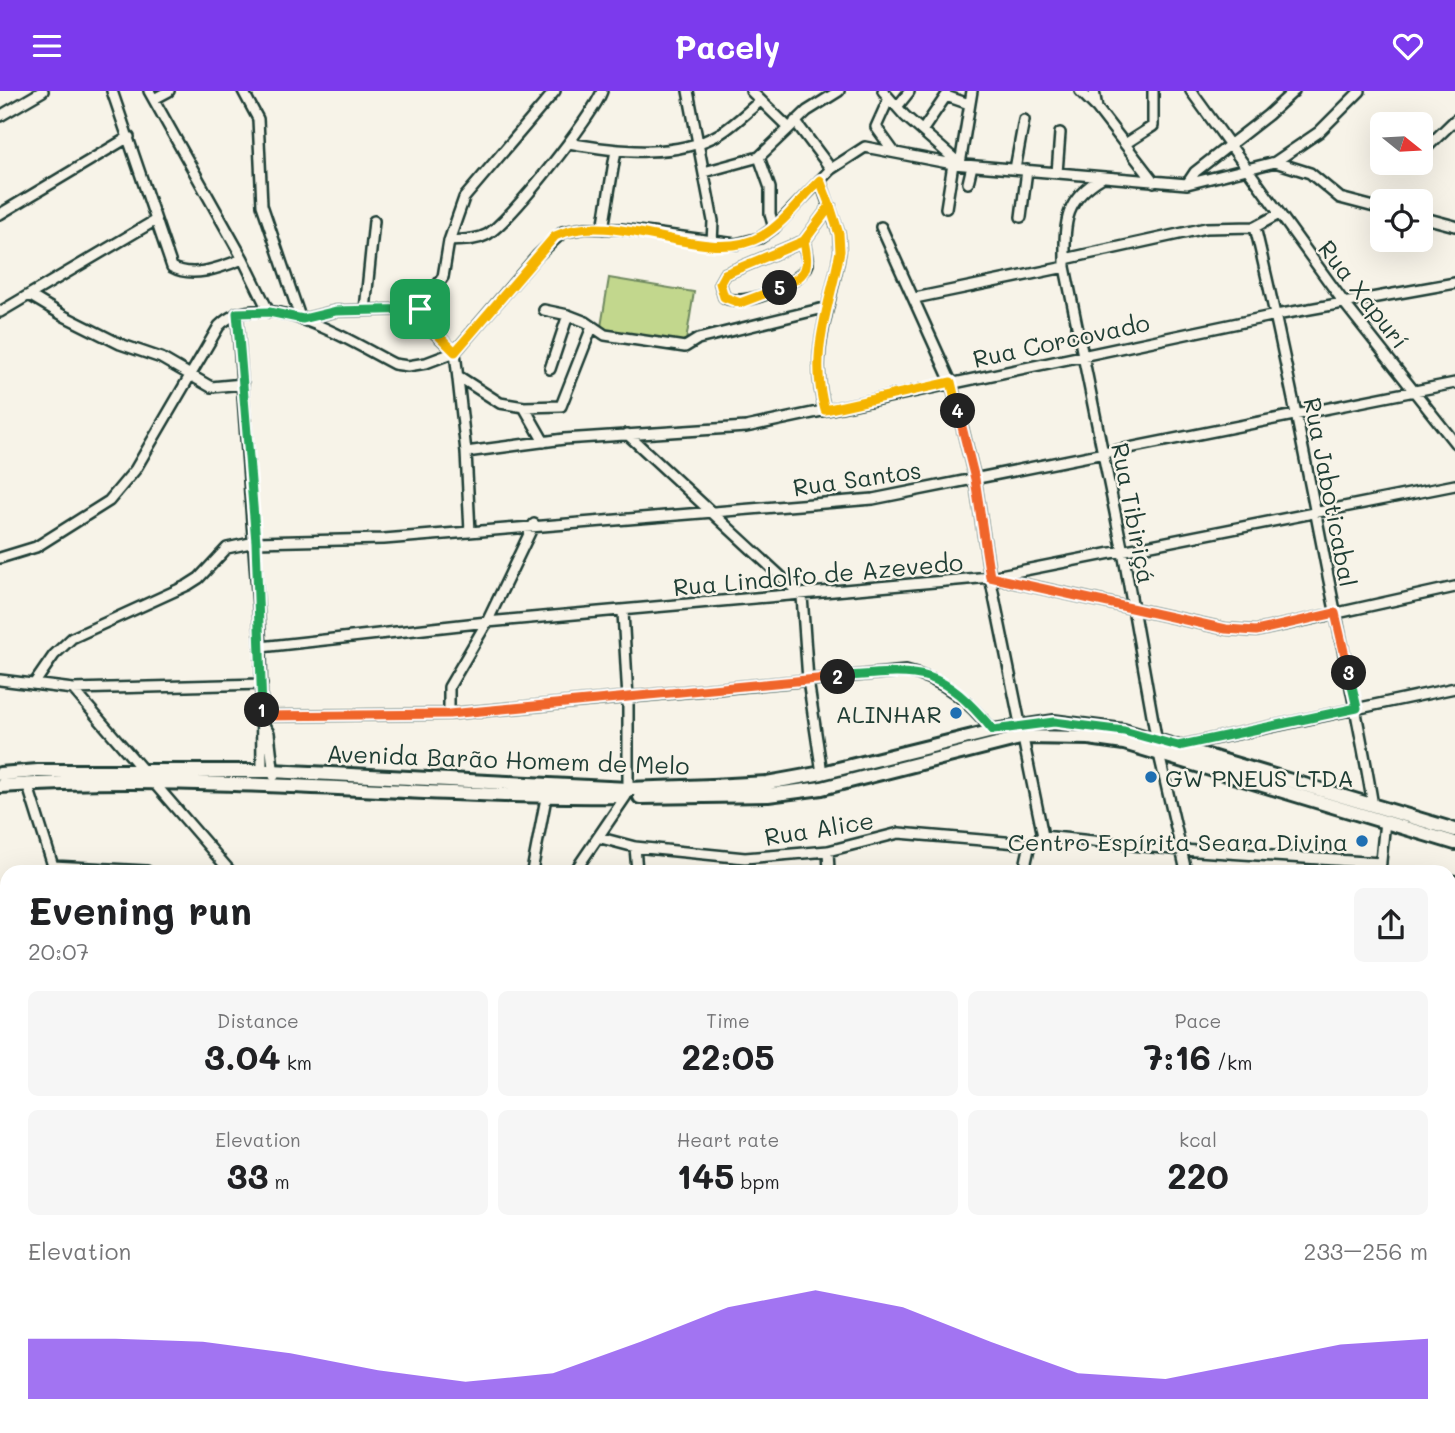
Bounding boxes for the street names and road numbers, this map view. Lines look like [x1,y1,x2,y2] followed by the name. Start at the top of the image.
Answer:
[1312,233,1416,355] street label: Rua Xapurí
[970,306,1152,374] street label: Rua Corcovado
[1297,395,1365,589] street label: Rua Jaboticabal
[1105,440,1163,586] street label: Rua Tibiriçá
[791,454,923,502] street label: Rua Santos
[672,546,964,602] street label: Rua Lindolfo de Azevedo
[326,737,690,781] street label: Avenida Barão Homem de Melo
[762,804,876,852] street label: Rua Alice

